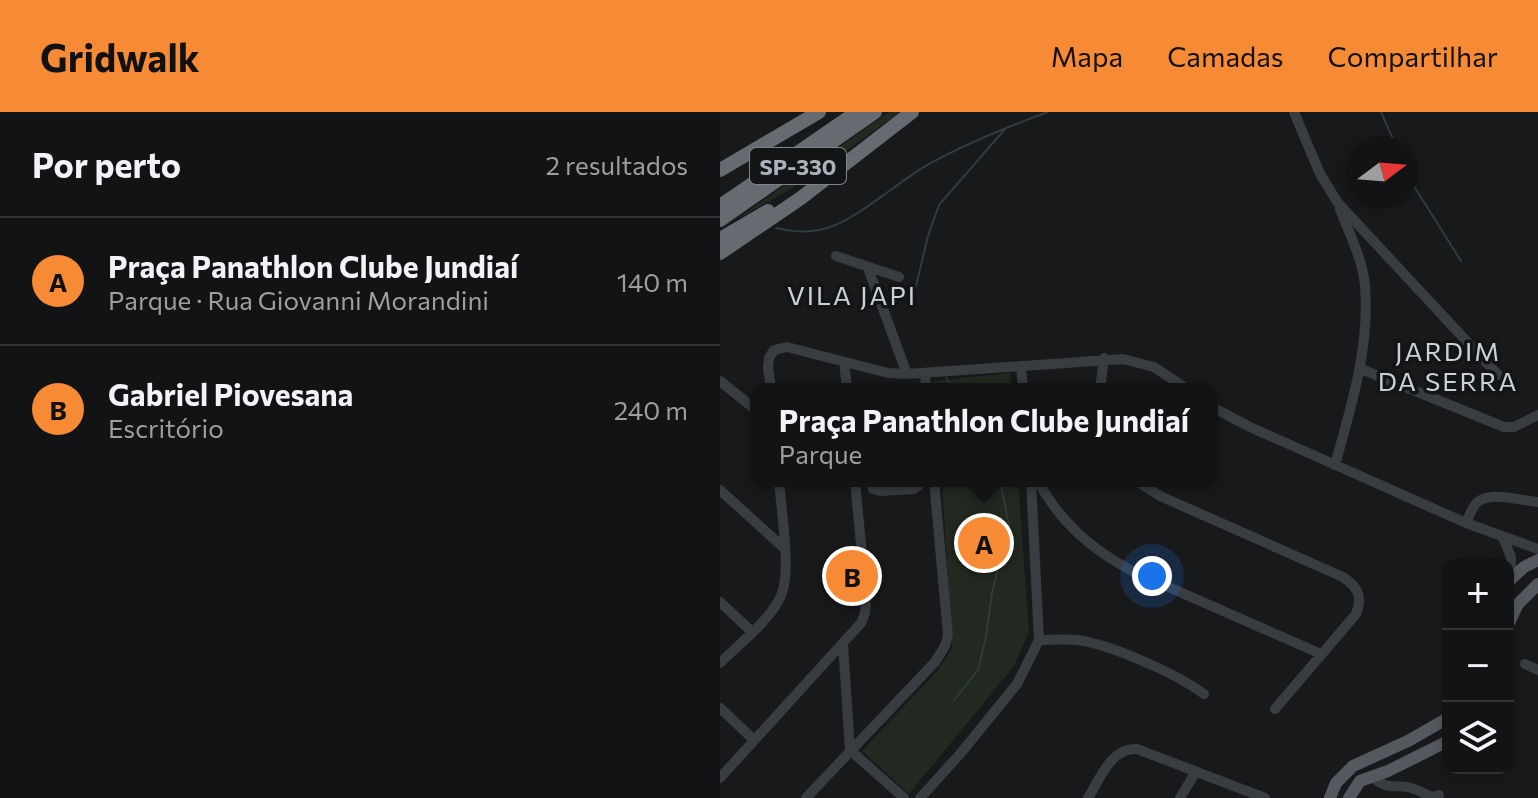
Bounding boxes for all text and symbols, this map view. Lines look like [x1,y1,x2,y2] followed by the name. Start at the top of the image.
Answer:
[40,33,200,80] text: Gridwalk
[1051,39,1123,73] text: Mapa
[1167,39,1284,73] text: Camadas
[1328,39,1498,73] text: Compartilhar
[1346,136,1418,208] north arrow
[32,143,181,185] text: Por perto
[750,148,846,184] road number: SP-330
[546,149,688,180] text: 2 resultados
[108,247,518,284] text: Praça Panathlon Clube Jundiaí
[49,266,67,297] text: A
[617,266,688,297] text: 140 m
[787,279,917,310] district label: VILA JAPI
[108,284,489,315] text: Parque · Rua Giovanni Morandini
[1378,335,1518,396] district label: JARDIM DA SERRA
[108,375,353,412] text: Gabriel Piovesana
[750,383,1218,487] popup
[49,394,67,425] text: B
[614,394,688,425] text: 240 m
[779,401,1189,438] text: Praça Panathlon Clube Jundiaí
[108,412,224,443] text: Escritório
[779,438,862,469] text: Parque
[958,513,1010,573] pin: A
[826,546,878,606] pin: B
[1132,556,1172,596] your location
[1442,558,1514,774] map controls
[1442,558,1514,630] button: +
[1442,630,1514,702] button: −
[1442,702,1514,774] button: layers

